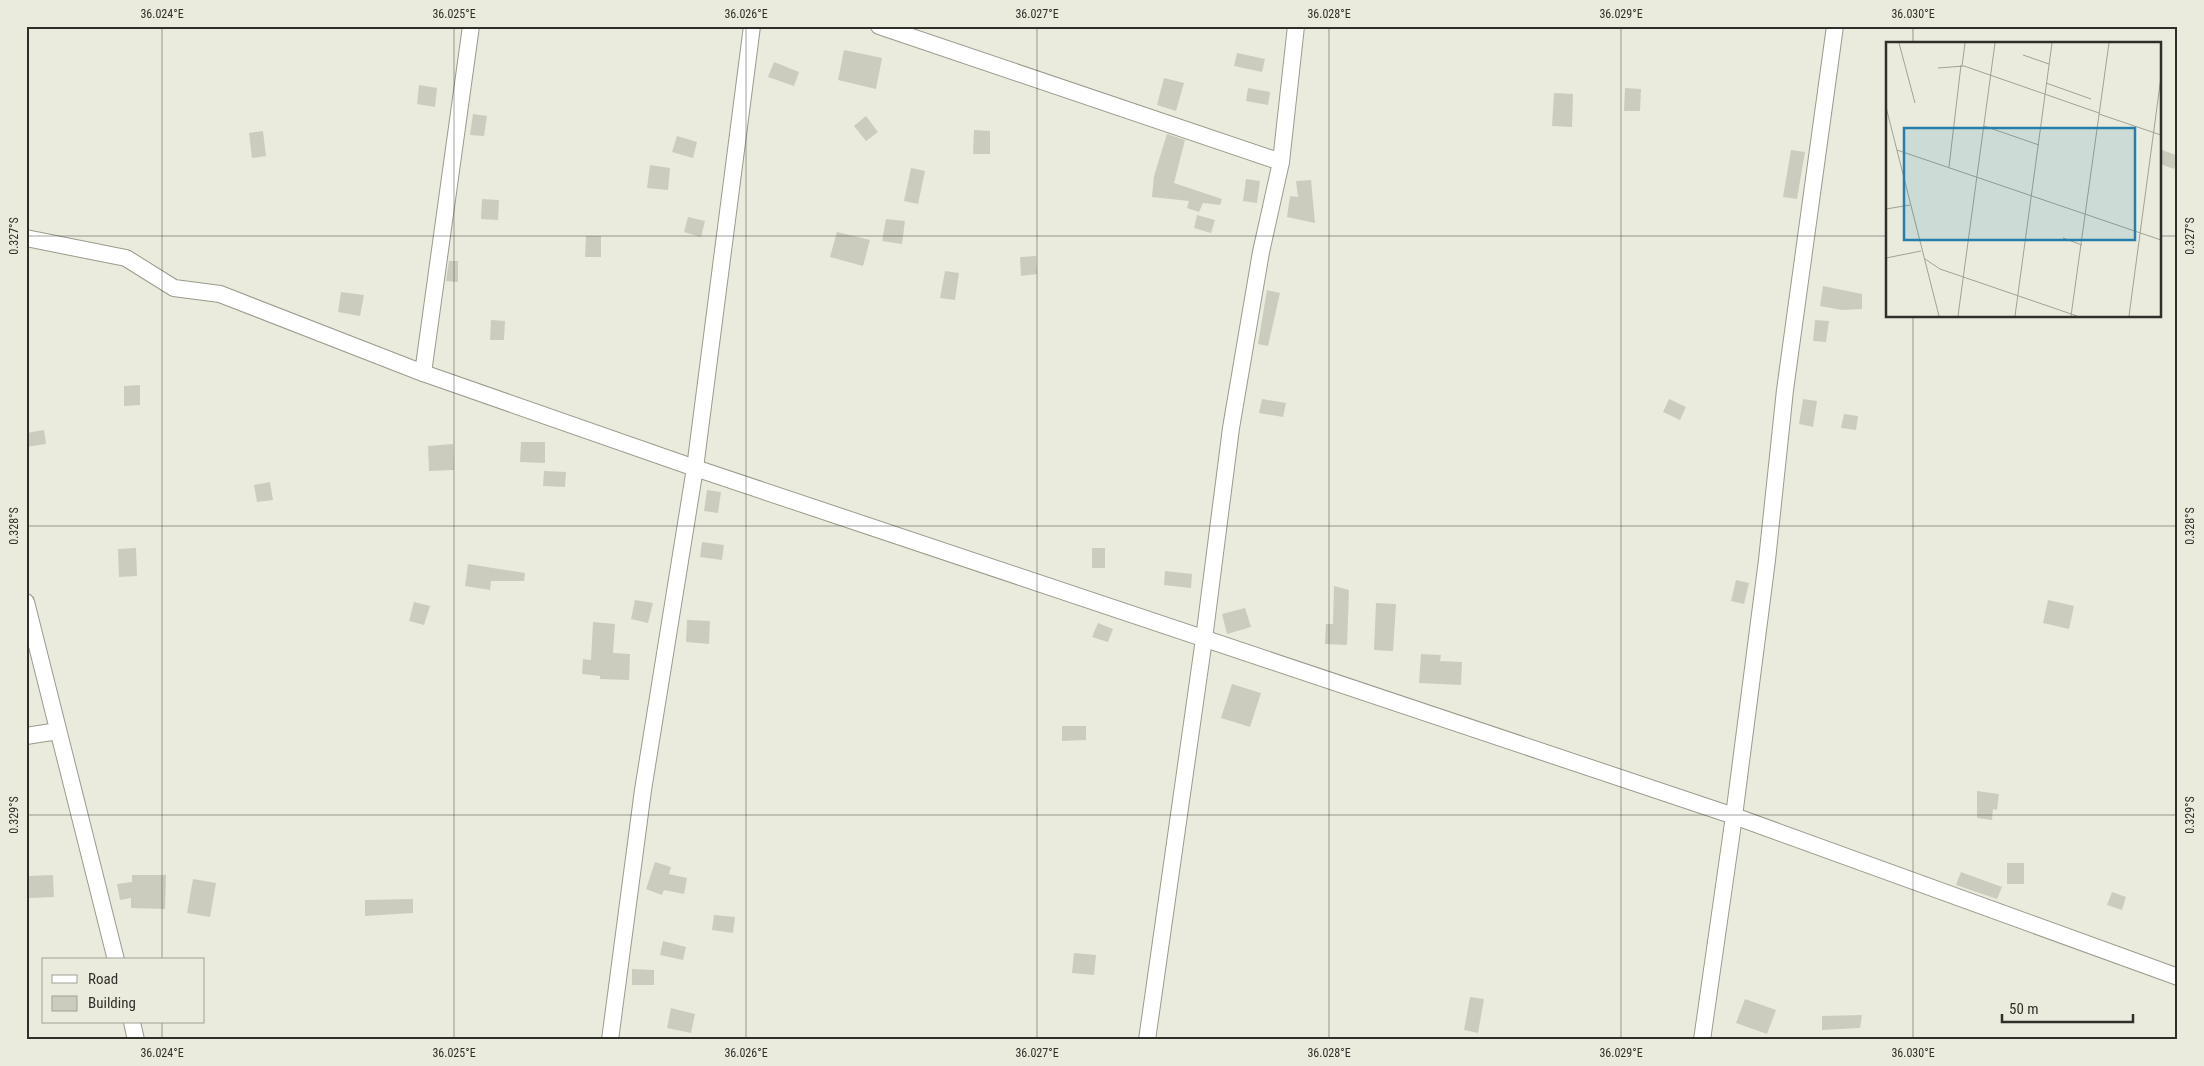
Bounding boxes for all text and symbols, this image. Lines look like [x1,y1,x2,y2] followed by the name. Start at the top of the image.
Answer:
[140,7,184,21] text: 36.024°E
[432,7,476,21] text: 36.025°E
[724,7,768,21] text: 36.026°E
[1015,7,1059,21] text: 36.027°E
[1307,7,1351,21] text: 36.028°E
[1599,7,1643,21] text: 36.029°E
[1891,7,1935,21] text: 36.030°E
[1886,42,2162,318] inset map
[7,217,21,255] text: 0.327°S
[2183,217,2197,255] text: 0.327°S
[7,507,21,545] text: 0.328°S
[2183,507,2197,545] text: 0.328°S
[7,796,21,834] text: 0.329°S
[2183,796,2197,834] text: 0.329°S
[42,958,205,1024] legend
[88,970,118,988] text: Road
[2002,991,2133,1023] scale bar
[88,994,136,1012] text: Building
[2009,1000,2039,1018] text: 50 m
[140,1046,184,1060] text: 36.024°E
[432,1046,476,1060] text: 36.025°E
[724,1046,768,1060] text: 36.026°E
[1015,1046,1059,1060] text: 36.027°E
[1307,1046,1351,1060] text: 36.028°E
[1599,1046,1643,1060] text: 36.029°E
[1891,1046,1935,1060] text: 36.030°E

